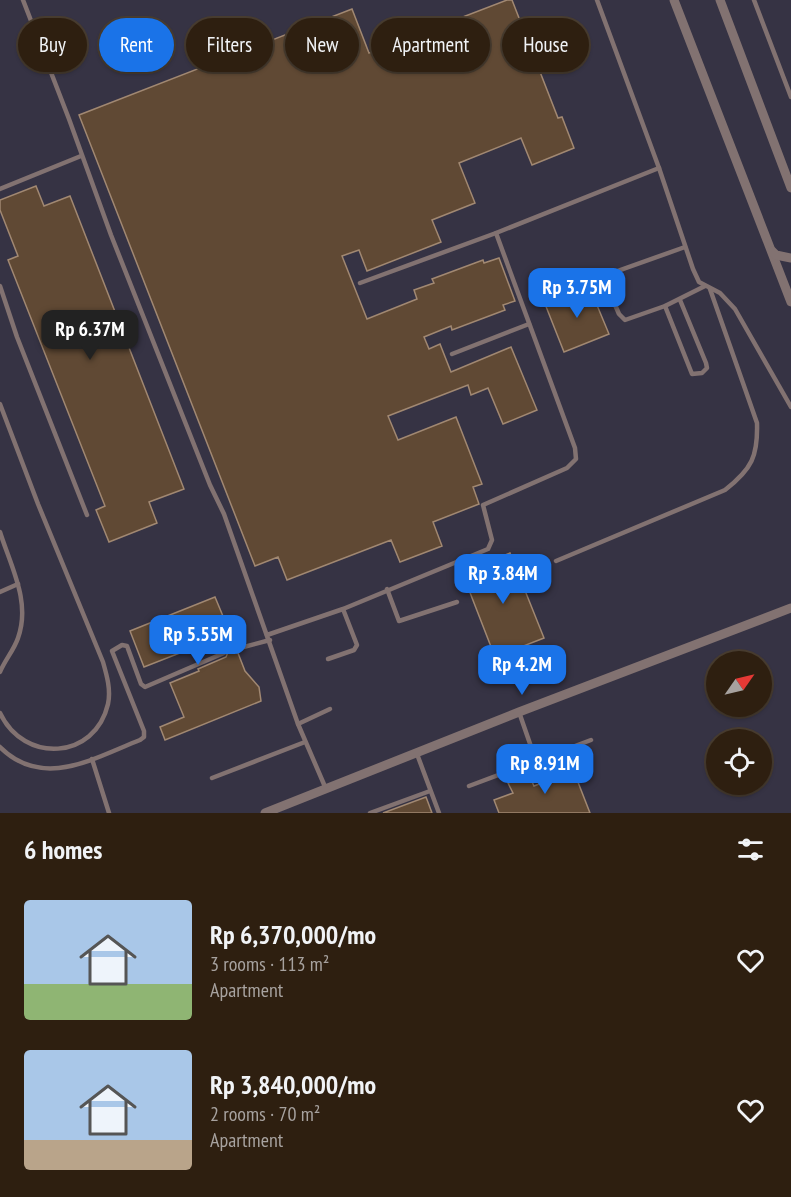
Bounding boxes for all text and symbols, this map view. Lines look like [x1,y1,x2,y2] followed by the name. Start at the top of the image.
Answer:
[18,18,87,72] chip: Buy
[99,18,174,72] chip: Rent
[186,18,273,72] chip: Filters
[285,18,359,72] chip: New
[371,18,490,72] chip: Apartment
[502,18,589,72] chip: House
[515,268,639,319] pin: Rp 3.75M
[542,274,612,300] text: Rp 3.75M
[28,310,152,361] pin: Rp 6.37M
[55,316,125,342] text: Rp 6.37M
[441,554,565,605] pin: Rp 3.84M
[468,560,538,586] text: Rp 3.84M
[136,615,260,666] pin: Rp 5.55M
[163,621,233,647] text: Rp 5.55M
[467,645,577,696] pin: Rp 4.2M
[492,651,552,677] text: Rp 4.2M
[706,651,772,717] north arrow
[706,651,772,795] map controls
[706,729,772,795] button: locate
[483,744,607,795] pin: Rp 8.91M
[510,750,580,776] text: Rp 8.91M
[24,833,102,866] text: 6 homes
[734,833,767,866] icon: filters
[210,918,376,951] text: Rp 6,370,000/mo
[72,924,144,996] icon: home
[734,944,767,977] icon: heart
[210,951,329,977] text: 3 rooms · 113 m²
[210,977,283,1003] text: Apartment
[210,1068,376,1101] text: Rp 3,840,000/mo
[72,1074,144,1146] icon: home
[734,1094,767,1127] icon: heart
[210,1101,320,1127] text: 2 rooms · 70 m²
[210,1127,283,1153] text: Apartment

